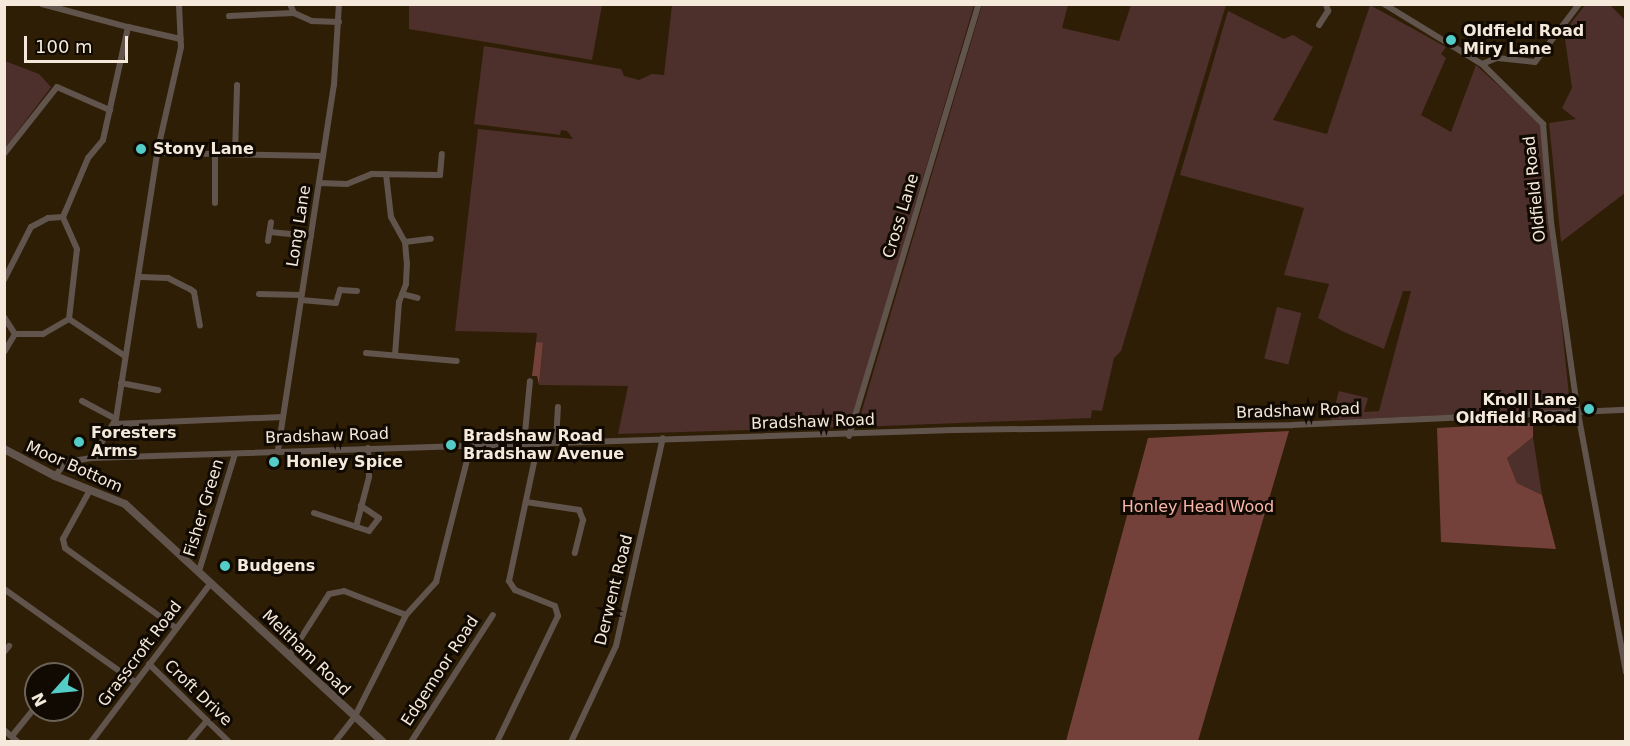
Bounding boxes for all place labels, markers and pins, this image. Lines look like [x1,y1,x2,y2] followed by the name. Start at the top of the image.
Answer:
[1463,21,1584,59] place label: Oldfield Road Miry Lane
[1444,33,1458,47] marker: Oldfield Road Miry Lane
[153,139,254,159] place label: Stony Lane
[134,142,148,156] marker: Stony Lane
[1456,390,1577,428] place label: Knoll Lane Oldfield Road
[1582,402,1596,416] marker: Knoll Lane Oldfield Road
[91,423,176,461] place label: Foresters Arms
[463,426,624,464] place label: Bradshaw Road Bradshaw Avenue
[72,435,86,449] marker: Foresters Arms
[444,438,458,452] marker: Bradshaw Road Bradshaw Avenue
[286,452,403,472] place label: Honley Spice
[267,455,281,469] marker: Honley Spice
[237,556,315,576] place label: Budgens
[218,559,232,573] marker: Budgens

